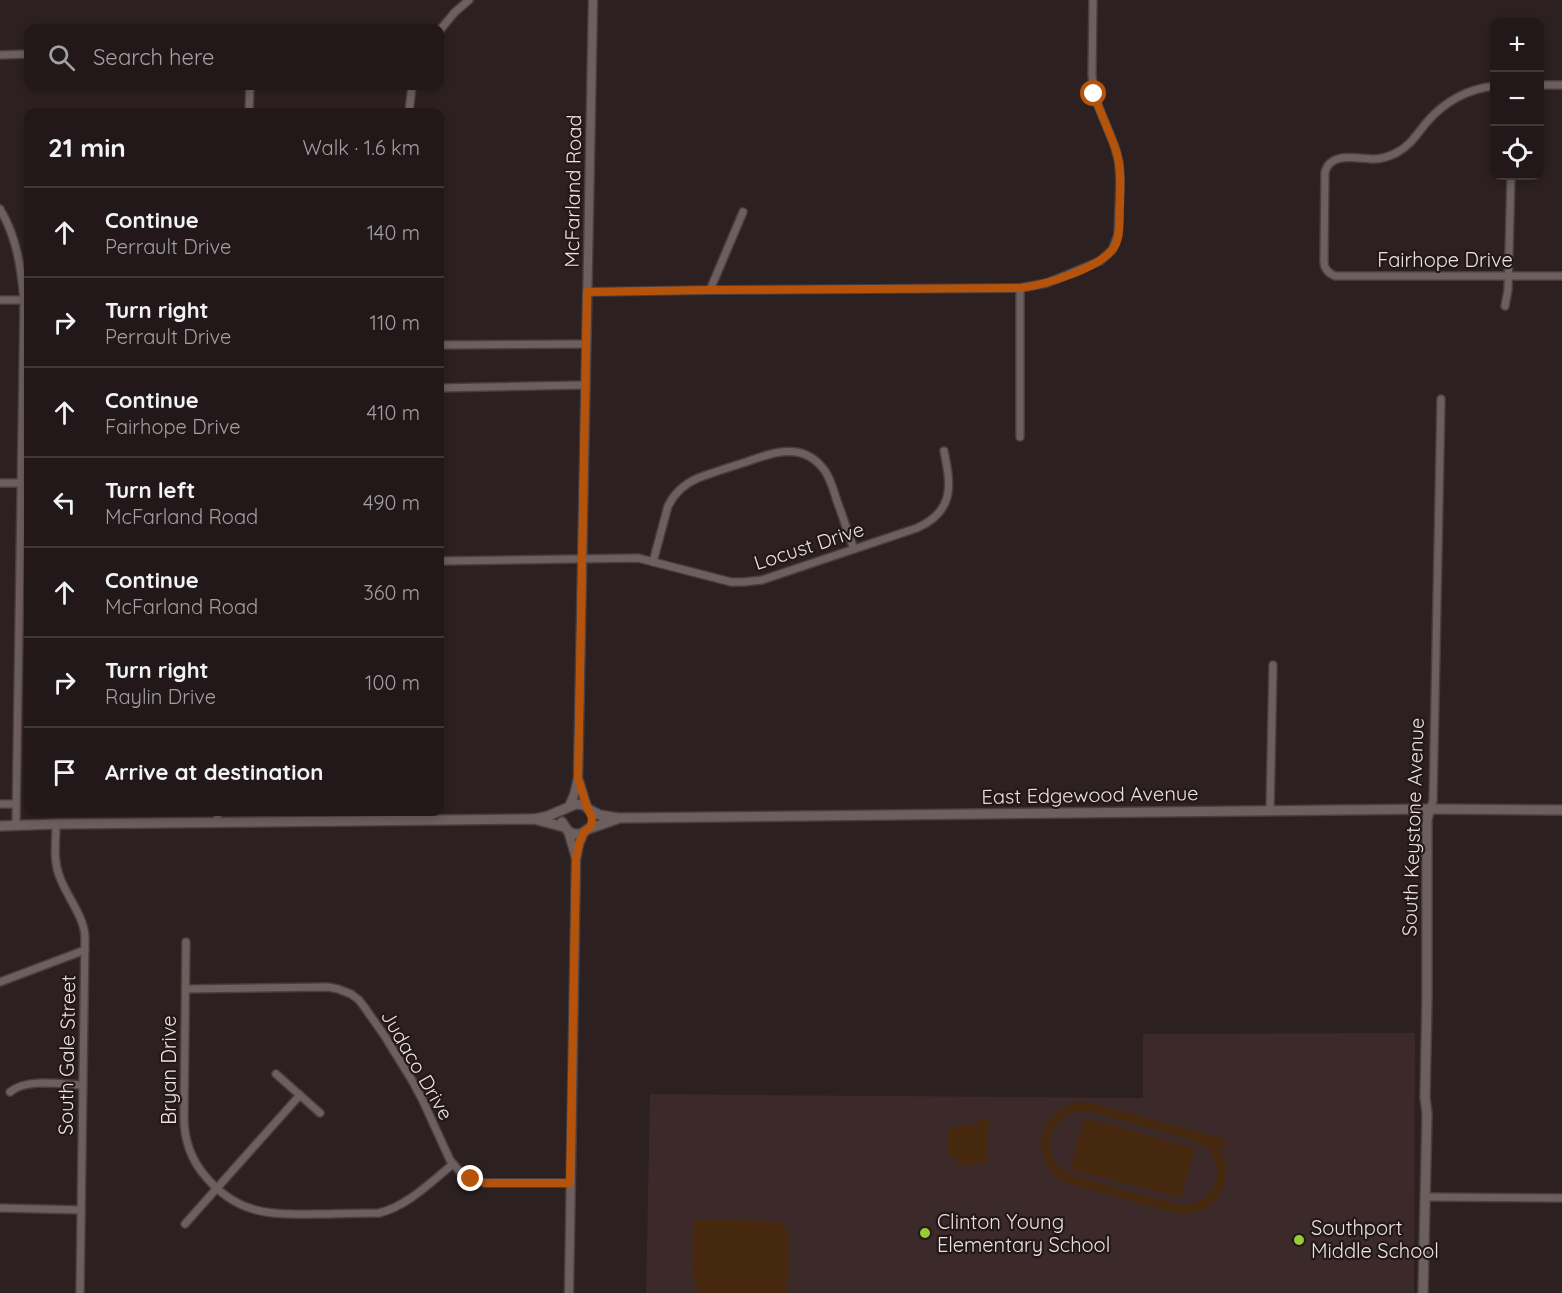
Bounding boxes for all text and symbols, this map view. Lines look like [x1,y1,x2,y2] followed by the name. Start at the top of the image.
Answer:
[1490,18,1544,180] map controls
[1490,18,1544,72] button: +
[24,24,444,90] search box
[45,41,78,74] icon: search
[93,43,214,71] text: Search here
[1490,72,1544,126] button: −
[1080,80,1106,106] route start
[559,114,586,268] street label: McFarland Road
[1490,126,1544,180] button: locate
[48,131,126,164] text: 21 min
[302,135,420,160] text: Walk · 1.6 km
[105,206,199,234] text: Continue
[48,216,81,249] icon: ahead
[367,220,420,245] text: 140 m
[105,234,231,259] text: Perrault Drive
[1377,247,1513,272] street label: Fairhope Drive
[105,296,209,324] text: Turn right
[48,306,81,339] icon: right
[370,310,420,335] text: 110 m
[105,324,231,349] text: Perrault Drive
[105,386,199,414] text: Continue
[48,396,81,429] icon: ahead
[367,400,420,425] text: 410 m
[105,414,240,439] text: Fairhope Drive
[105,476,195,504] text: Turn left
[48,486,81,519] icon: left
[363,490,420,515] text: 490 m
[105,504,258,529] text: McFarland Road
[751,516,867,575] street label: Locust Drive
[105,566,199,594] text: Continue
[48,576,81,609] icon: ahead
[363,580,420,605] text: 360 m
[105,594,258,619] text: McFarland Road
[105,656,209,684] text: Turn right
[48,666,81,699] icon: right
[365,670,420,695] text: 100 m
[105,684,216,709] text: Raylin Drive
[1396,717,1429,937] street label: South Keystone Avenue
[48,756,81,789] icon: arrive
[105,758,323,786] text: Arrive at destination
[981,780,1199,809] street label: East Edgewood Avenue
[53,974,80,1135] street label: South Gale Street
[376,1005,459,1124] street label: Judaco Drive
[156,1015,181,1125] street label: Bryan Drive
[457,1165,483,1191] route end
[937,1209,1110,1257] place label: Clinton Young Elementary School
[1311,1215,1439,1263] place label: Southport Middle School
[918,1226,932,1240] marker: Clinton Young Elementary School
[1292,1233,1306,1247] marker: Southport Middle School

